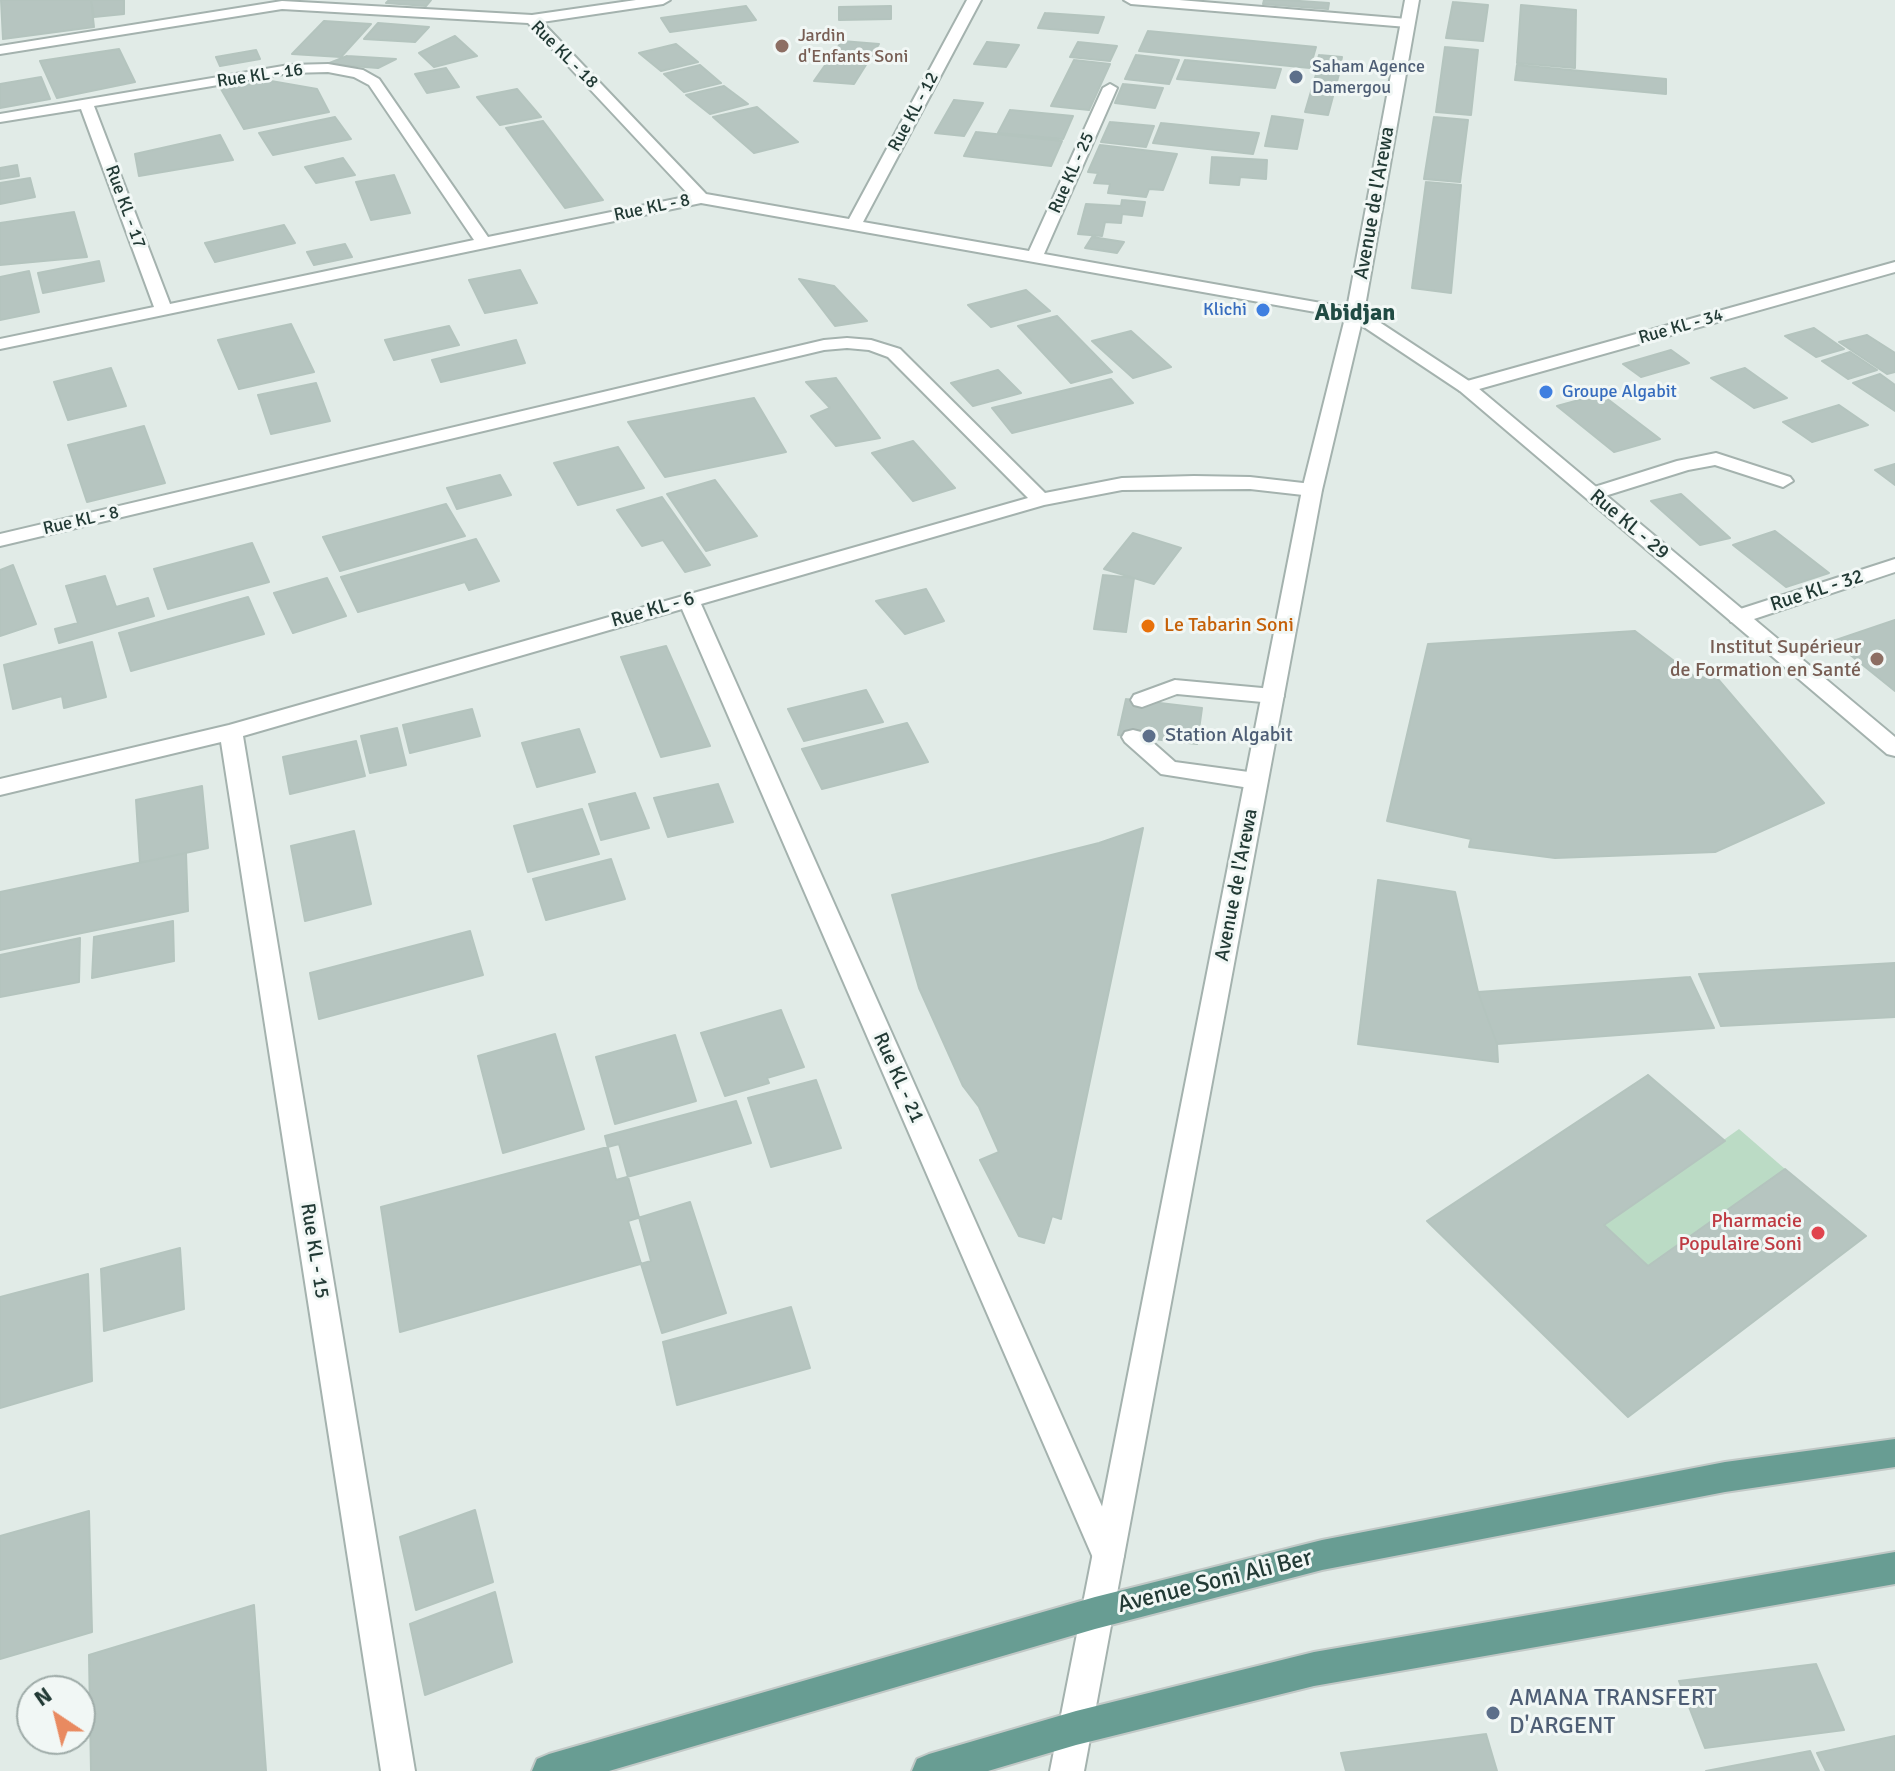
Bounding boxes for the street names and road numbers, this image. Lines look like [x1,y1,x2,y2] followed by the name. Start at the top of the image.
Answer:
[526,17,602,93] street label: Rue KL - 18
[216,59,304,93] street label: Rue KL - 16
[884,69,944,155] street label: Rue KL - 12
[1350,125,1400,281] street label: Avenue de l'Arewa
[1044,129,1100,217] street label: Rue KL - 25
[100,163,150,251] street label: Rue KL - 17
[612,189,692,227] street label: Rue KL - 8
[1636,305,1726,349] street label: Rue KL - 34
[1584,485,1674,565] street label: Rue KL - 29
[41,502,121,540] street label: Rue KL - 8
[1767,565,1867,617] street label: Rue KL - 32
[609,587,697,633] street label: Rue KL - 6
[1210,807,1264,963] street label: Avenue de l'Arewa
[867,1029,929,1127] street label: Rue KL - 21
[295,1201,333,1301] street label: Rue KL - 15
[1115,1544,1315,1620] street label: Avenue Soni Ali Ber

